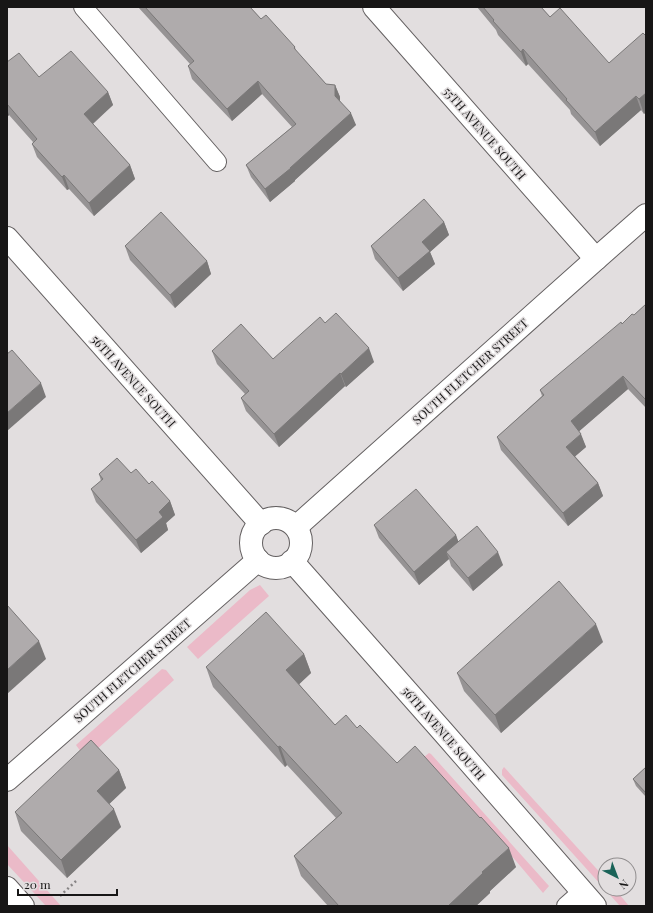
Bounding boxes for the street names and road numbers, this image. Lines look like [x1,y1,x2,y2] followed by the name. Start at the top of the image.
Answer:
[440,83,530,183] street label: 55TH AVENUE SOUTH
[409,314,532,427] street label: SOUTH FLETCHER STREET
[88,331,180,431] street label: 56TH AVENUE SOUTH
[70,614,195,725] street label: SOUTH FLETCHER STREET
[399,683,489,783] street label: 56TH AVENUE SOUTH

